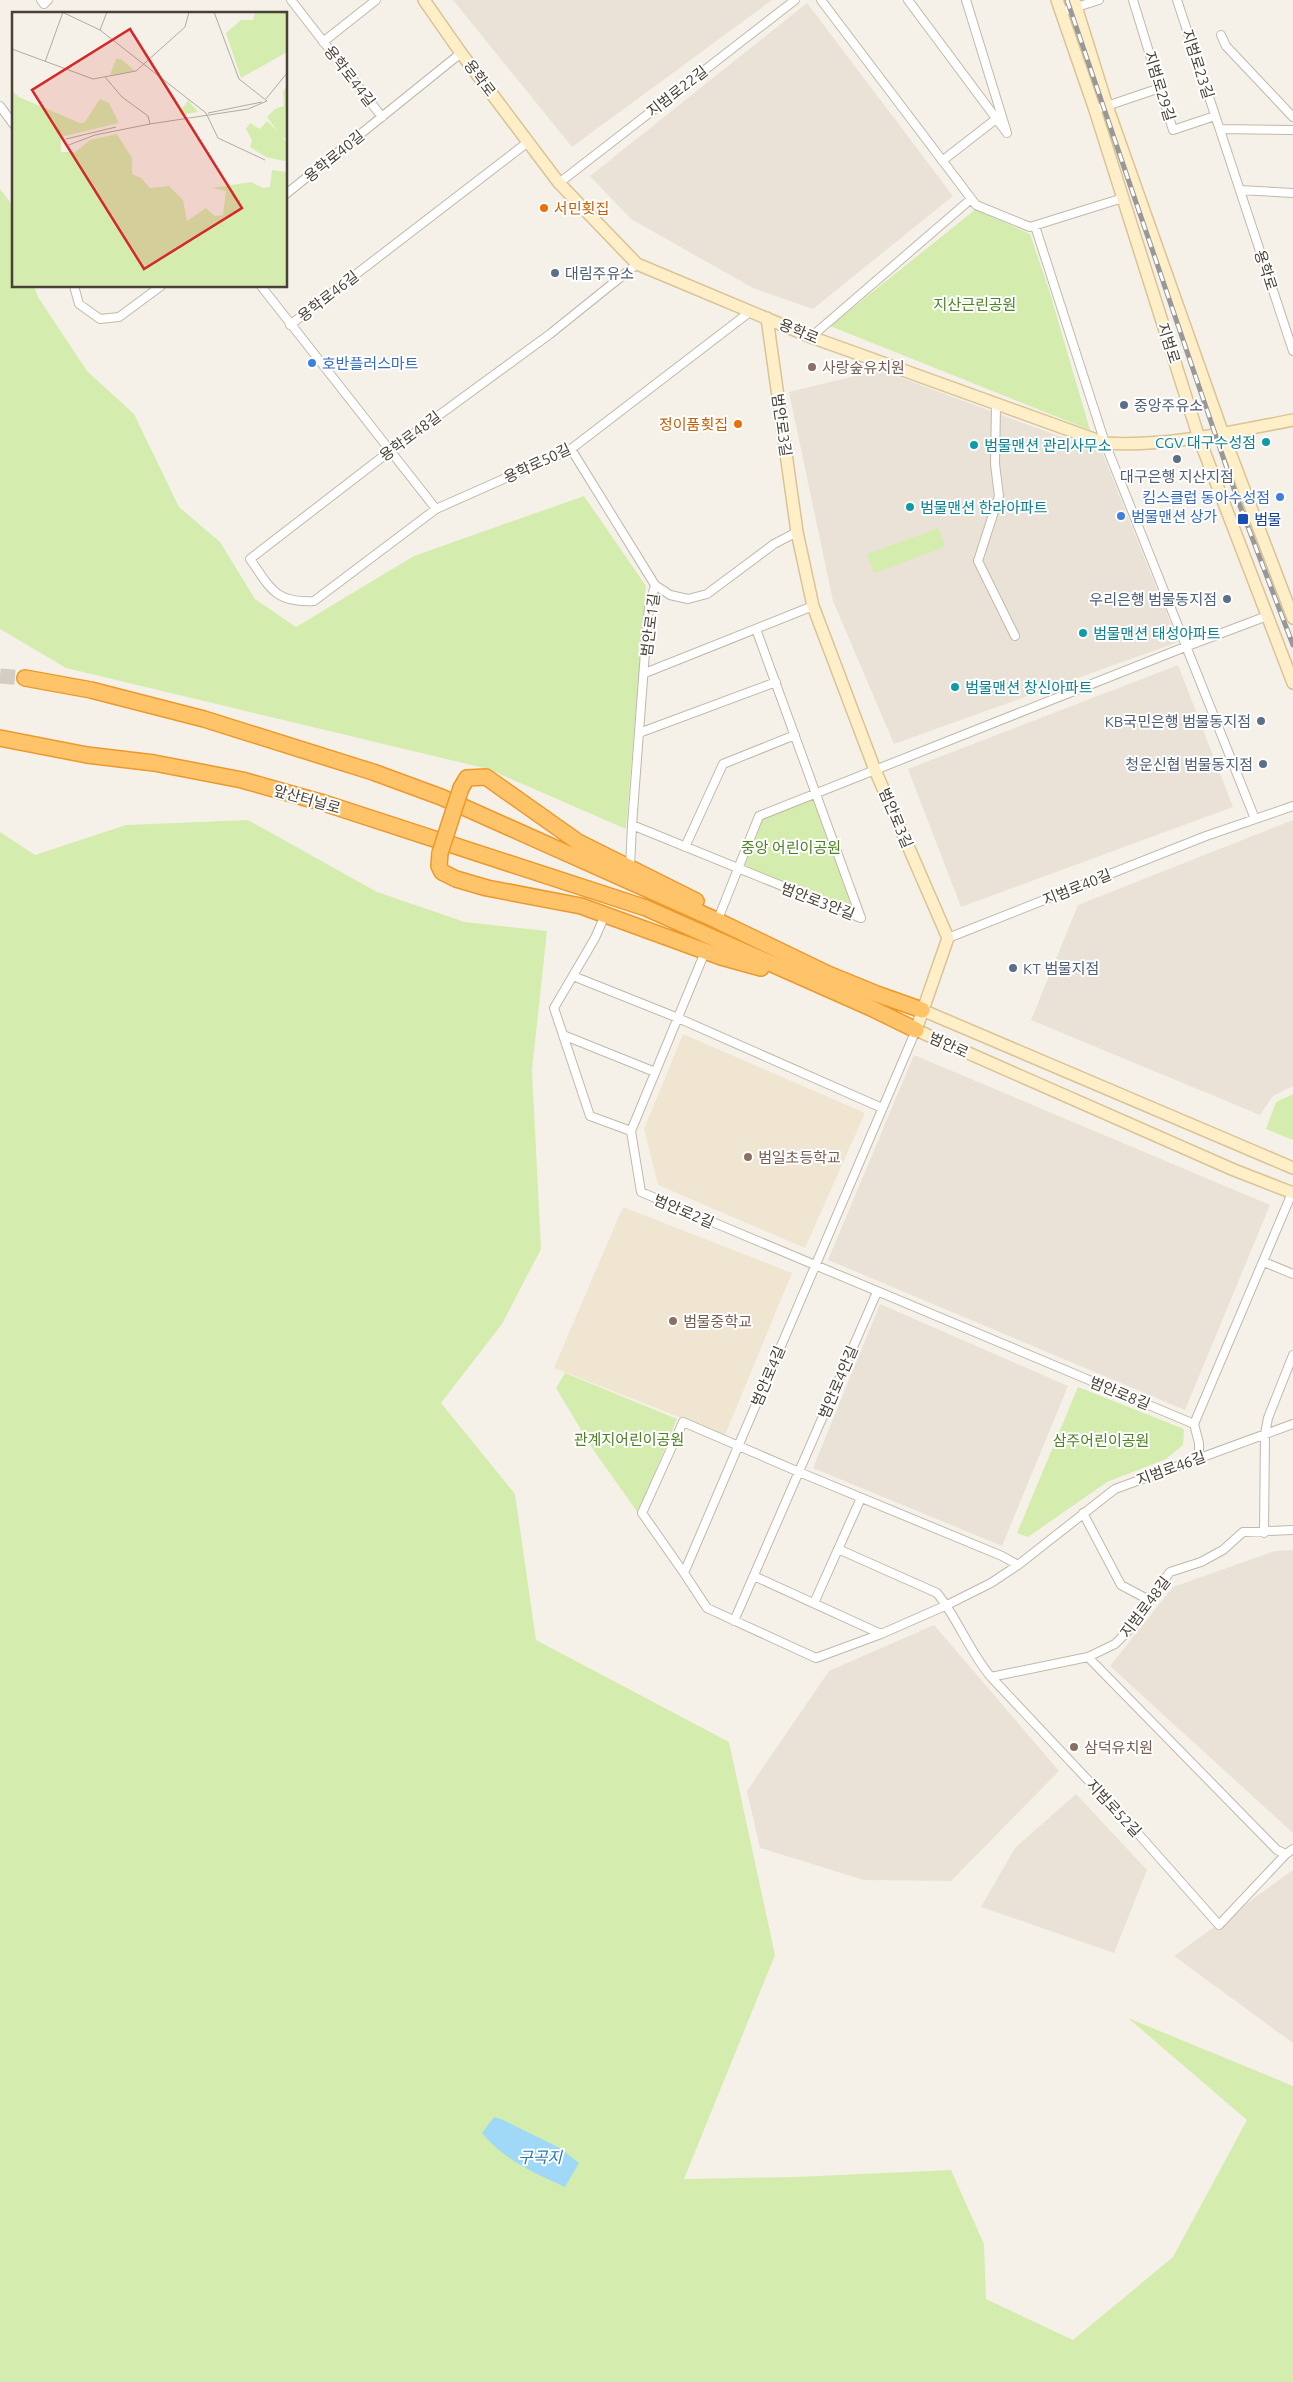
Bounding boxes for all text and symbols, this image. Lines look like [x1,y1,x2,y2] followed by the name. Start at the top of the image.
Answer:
[12,12,288,288] inset map
[1179,27,1217,101] street label: 지범로23길
[321,42,379,110] street label: 용학로44길
[1141,49,1179,123] street label: 지범로29길
[461,56,499,100] street label: 용학로
[643,62,711,120] street label: 지범로22길
[301,127,367,185] street label: 용학로40길
[554,200,609,217] place label: 서민횟집
[538,202,550,214] marker: 서민횟집
[1252,248,1280,292] street label: 용학로
[565,265,634,282] place label: 대림주유소
[294,267,362,325] street label: 용학로46길
[549,267,561,279] marker: 대림주유소
[934,296,1016,313] park label: 지산근린공원
[777,315,821,347] street label: 용학로
[1155,321,1183,365] street label: 지범로
[322,355,419,372] place label: 호반플러스마트
[306,357,318,369] marker: 호반플러스마트
[822,359,905,376] place label: 사랑숲유치원
[806,361,818,373] marker: 사랑숲유치원
[769,392,795,458] street label: 범안로3길
[1134,397,1203,414] place label: 중앙주유소
[1118,399,1130,411] marker: 중앙주유소
[376,408,444,464] street label: 용학로48길
[659,416,728,433] place label: 정이품횟집
[732,418,744,430] marker: 정이품횟집
[1155,434,1256,451] place label: CGV 대구수성점
[1260,436,1272,448] marker: CGV 대구수성점
[984,437,1112,454] place label: 범물맨션 관리사무소
[968,439,980,451] marker: 범물맨션 관리사무소
[501,440,573,486] street label: 용학로50길
[1171,453,1183,465] marker: 대구은행 지산지점
[1120,468,1234,485] place label: 대구은행 지산지점
[1142,489,1270,506] place label: 킴스클럽 동아수성점
[1274,491,1286,503] marker: 킴스클럽 동아수성점
[920,499,1048,516] place label: 범물맨션 한라아파트
[904,501,916,513] marker: 범물맨션 한라아파트
[1131,508,1217,525] place label: 범물맨션 상가
[1115,510,1127,522] marker: 범물맨션 상가
[1254,511,1282,528] place label: 범물
[1236,512,1250,526] marker: 범물
[1089,591,1217,608] place label: 우리은행 범물동지점
[638,592,662,658] street label: 범안로1길
[1221,593,1233,605] marker: 우리은행 범물동지점
[1093,625,1221,642] place label: 범물맨션 태성아파트
[1077,627,1089,639] marker: 범물맨션 태성아파트
[965,679,1093,696] place label: 범물맨션 창신아파트
[949,681,961,693] marker: 범물맨션 창신아파트
[1105,713,1251,730] place label: KB국민은행 범물동지점
[1255,715,1267,727] marker: KB국민은행 범물동지점
[1125,756,1253,773] place label: 청운신협 범물동지점
[1257,758,1269,770] marker: 청운신협 범물동지점
[271,781,343,817] street label: 앞산터널로
[876,785,916,851] street label: 범안로3길
[741,839,841,856] park label: 중앙 어린이공원
[1040,866,1114,908] street label: 지범로40길
[779,879,857,923] street label: 범안로3안길
[1023,960,1099,977] place label: KT 범물지점
[1007,962,1019,974] marker: KT 범물지점
[927,1029,971,1061] street label: 범안로
[758,1149,841,1166] place label: 범일초등학교
[742,1151,754,1163] marker: 범일초등학교
[651,1191,717,1231] street label: 범안로2길
[683,1313,752,1330] place label: 범물중학교
[667,1315,679,1327] marker: 범물중학교
[748,1343,788,1409] street label: 범안로4길
[815,1343,861,1421] street label: 범안로4안길
[1087,1373,1153,1413] street label: 범안로8길
[574,1431,684,1448] park label: 관계지어린이공원
[1053,1432,1149,1449] park label: 삼주어린이공원
[1134,1448,1208,1488] street label: 지범로46길
[1117,1573,1173,1641] street label: 지범로48길
[1084,1739,1153,1756] place label: 삼덕유치원
[1068,1741,1080,1753] marker: 삼덕유치원
[1083,1776,1145,1840] street label: 지범로52길
[518,2148,563,2166] water label: 구곡지

